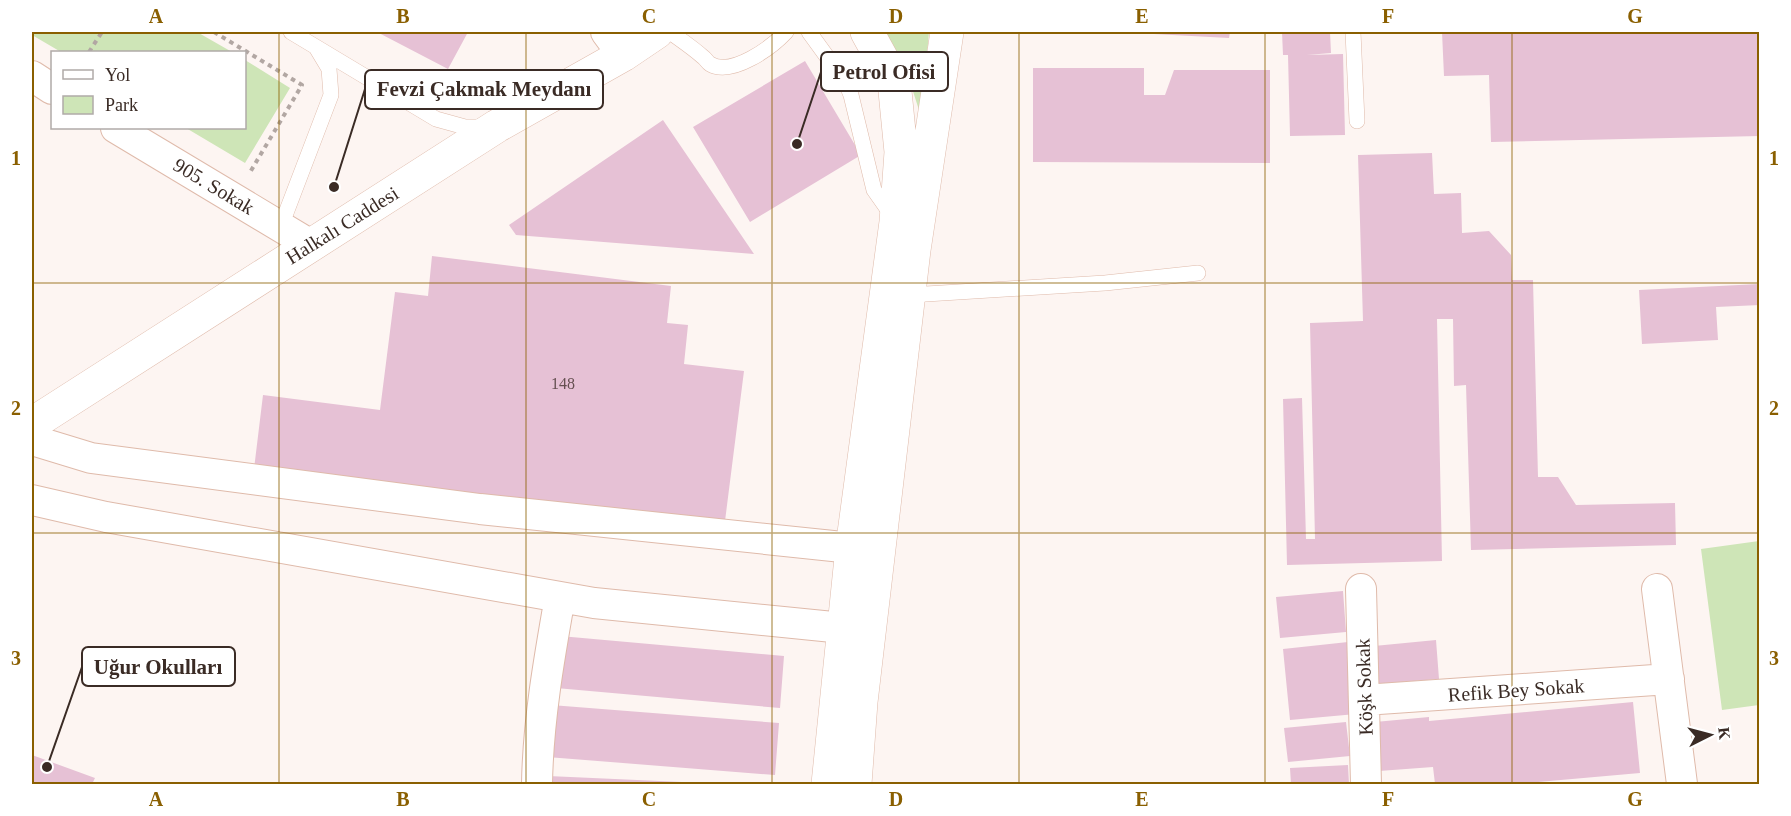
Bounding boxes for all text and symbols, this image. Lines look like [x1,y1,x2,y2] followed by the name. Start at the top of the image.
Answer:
[149,5,164,27] text: A
[396,5,410,27] text: B
[642,5,656,27] text: C
[889,5,903,27] text: D
[1135,5,1149,27] text: E
[1382,5,1394,27] text: F
[1627,5,1643,27] text: G
[51,51,246,129] legend
[821,52,948,91] callout: Petrol Ofisi
[833,60,936,84] text: Petrol Ofisi
[105,65,130,85] text: Yol
[365,70,603,109] callout: Fevzi Çakmak Meydanı
[377,77,591,101] text: Fevzi Çakmak Meydanı
[105,95,138,115] text: Park
[11,147,21,169] text: 1
[1769,147,1779,169] text: 1
[170,153,258,219] street label: 905. Sokak
[282,181,403,268] street label: Halkalı Caddesi
[551,375,575,392] house number: 148
[11,397,21,419] text: 2
[1769,397,1779,419] text: 2
[1351,638,1378,736] street label: Köşk Sokak
[11,647,21,669] text: 3
[82,647,235,686] callout: Uğur Okulları
[1769,647,1779,669] text: 3
[94,655,222,679] text: Uğur Okulları
[1447,674,1585,707] street label: Refik Bey Sokak
[1680,705,1740,765] north arrow
[1715,726,1734,741] text: K
[149,788,164,810] text: A
[396,788,410,810] text: B
[642,788,656,810] text: C
[889,788,903,810] text: D
[1135,788,1149,810] text: E
[1382,788,1394,810] text: F
[1627,788,1643,810] text: G

